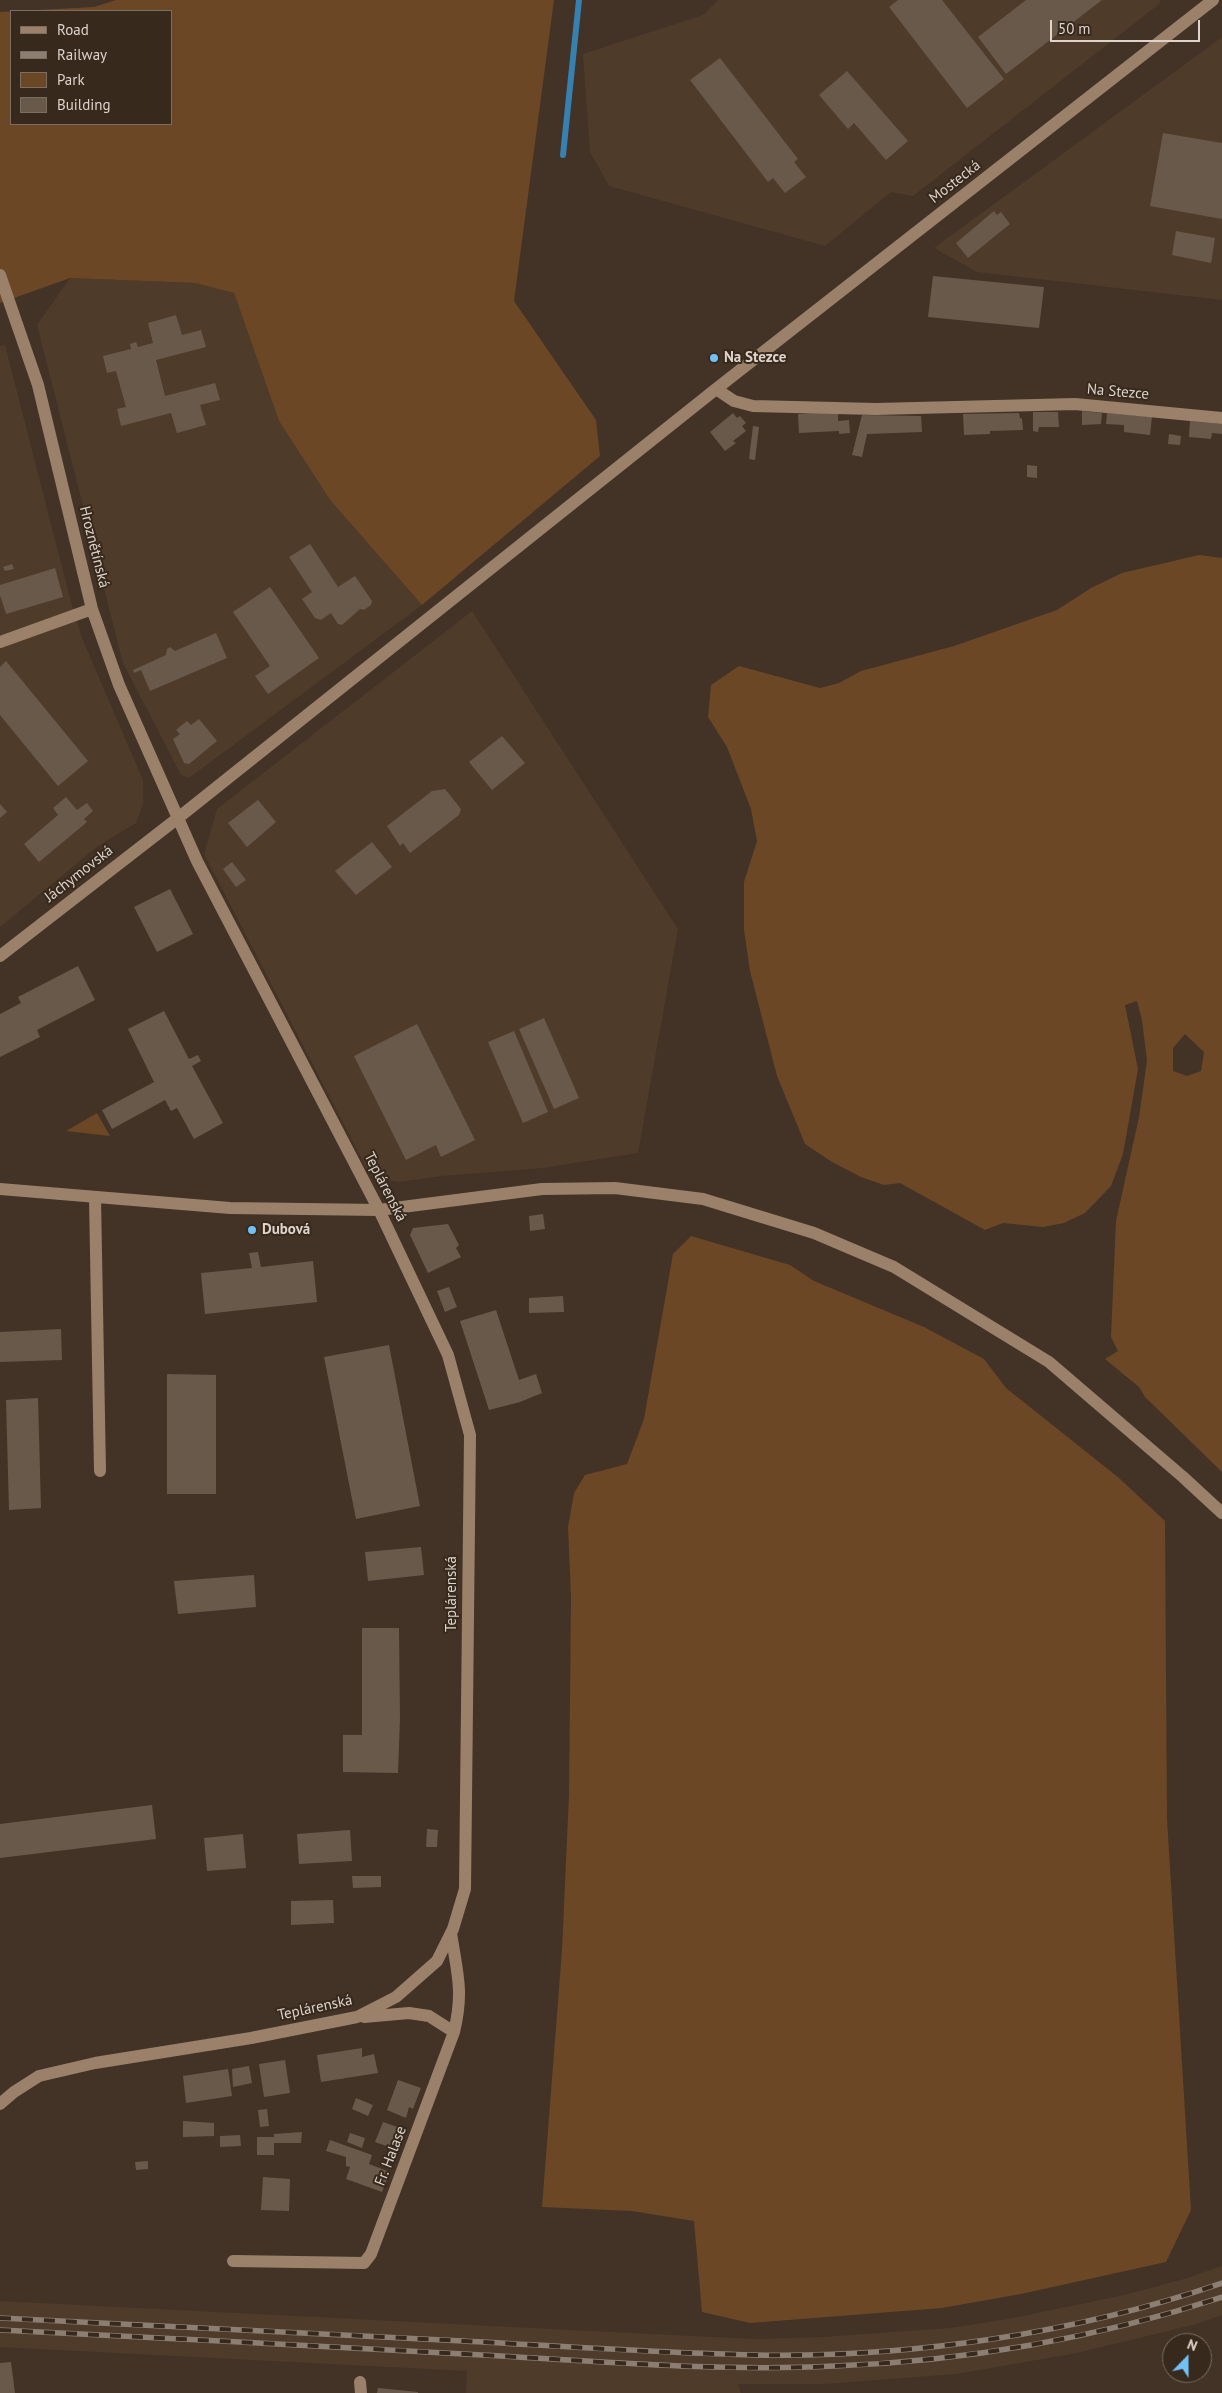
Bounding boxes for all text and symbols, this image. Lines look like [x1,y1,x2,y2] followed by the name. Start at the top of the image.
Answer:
[10,10,172,125] legend
[1052,10,1202,42] scale bar
[1058,19,1091,38] text: 50 m
[57,20,89,39] text: Road
[57,45,107,64] text: Railway
[57,70,85,89] text: Park
[57,95,111,114] text: Building
[926,156,984,208] street label: Mostecká
[724,349,786,367] place label: Na Stezce
[708,352,720,364] marker: Na Stezce
[1086,380,1150,404] street label: Na Stezce
[75,504,113,590] street label: Hroznětínská
[41,842,117,906] street label: Jáchymovská
[360,1149,410,1225] street label: Teplárenská
[262,1221,310,1239] place label: Dubová
[246,1224,258,1236] marker: Dubová
[443,1556,461,1632] street label: Teplárenská
[276,1991,354,2025] street label: Teplárenská
[371,2124,411,2188] street label: Fr. Halase
[1162,2333,1212,2383] north arrow
[1185,2335,1200,2355] text: N

